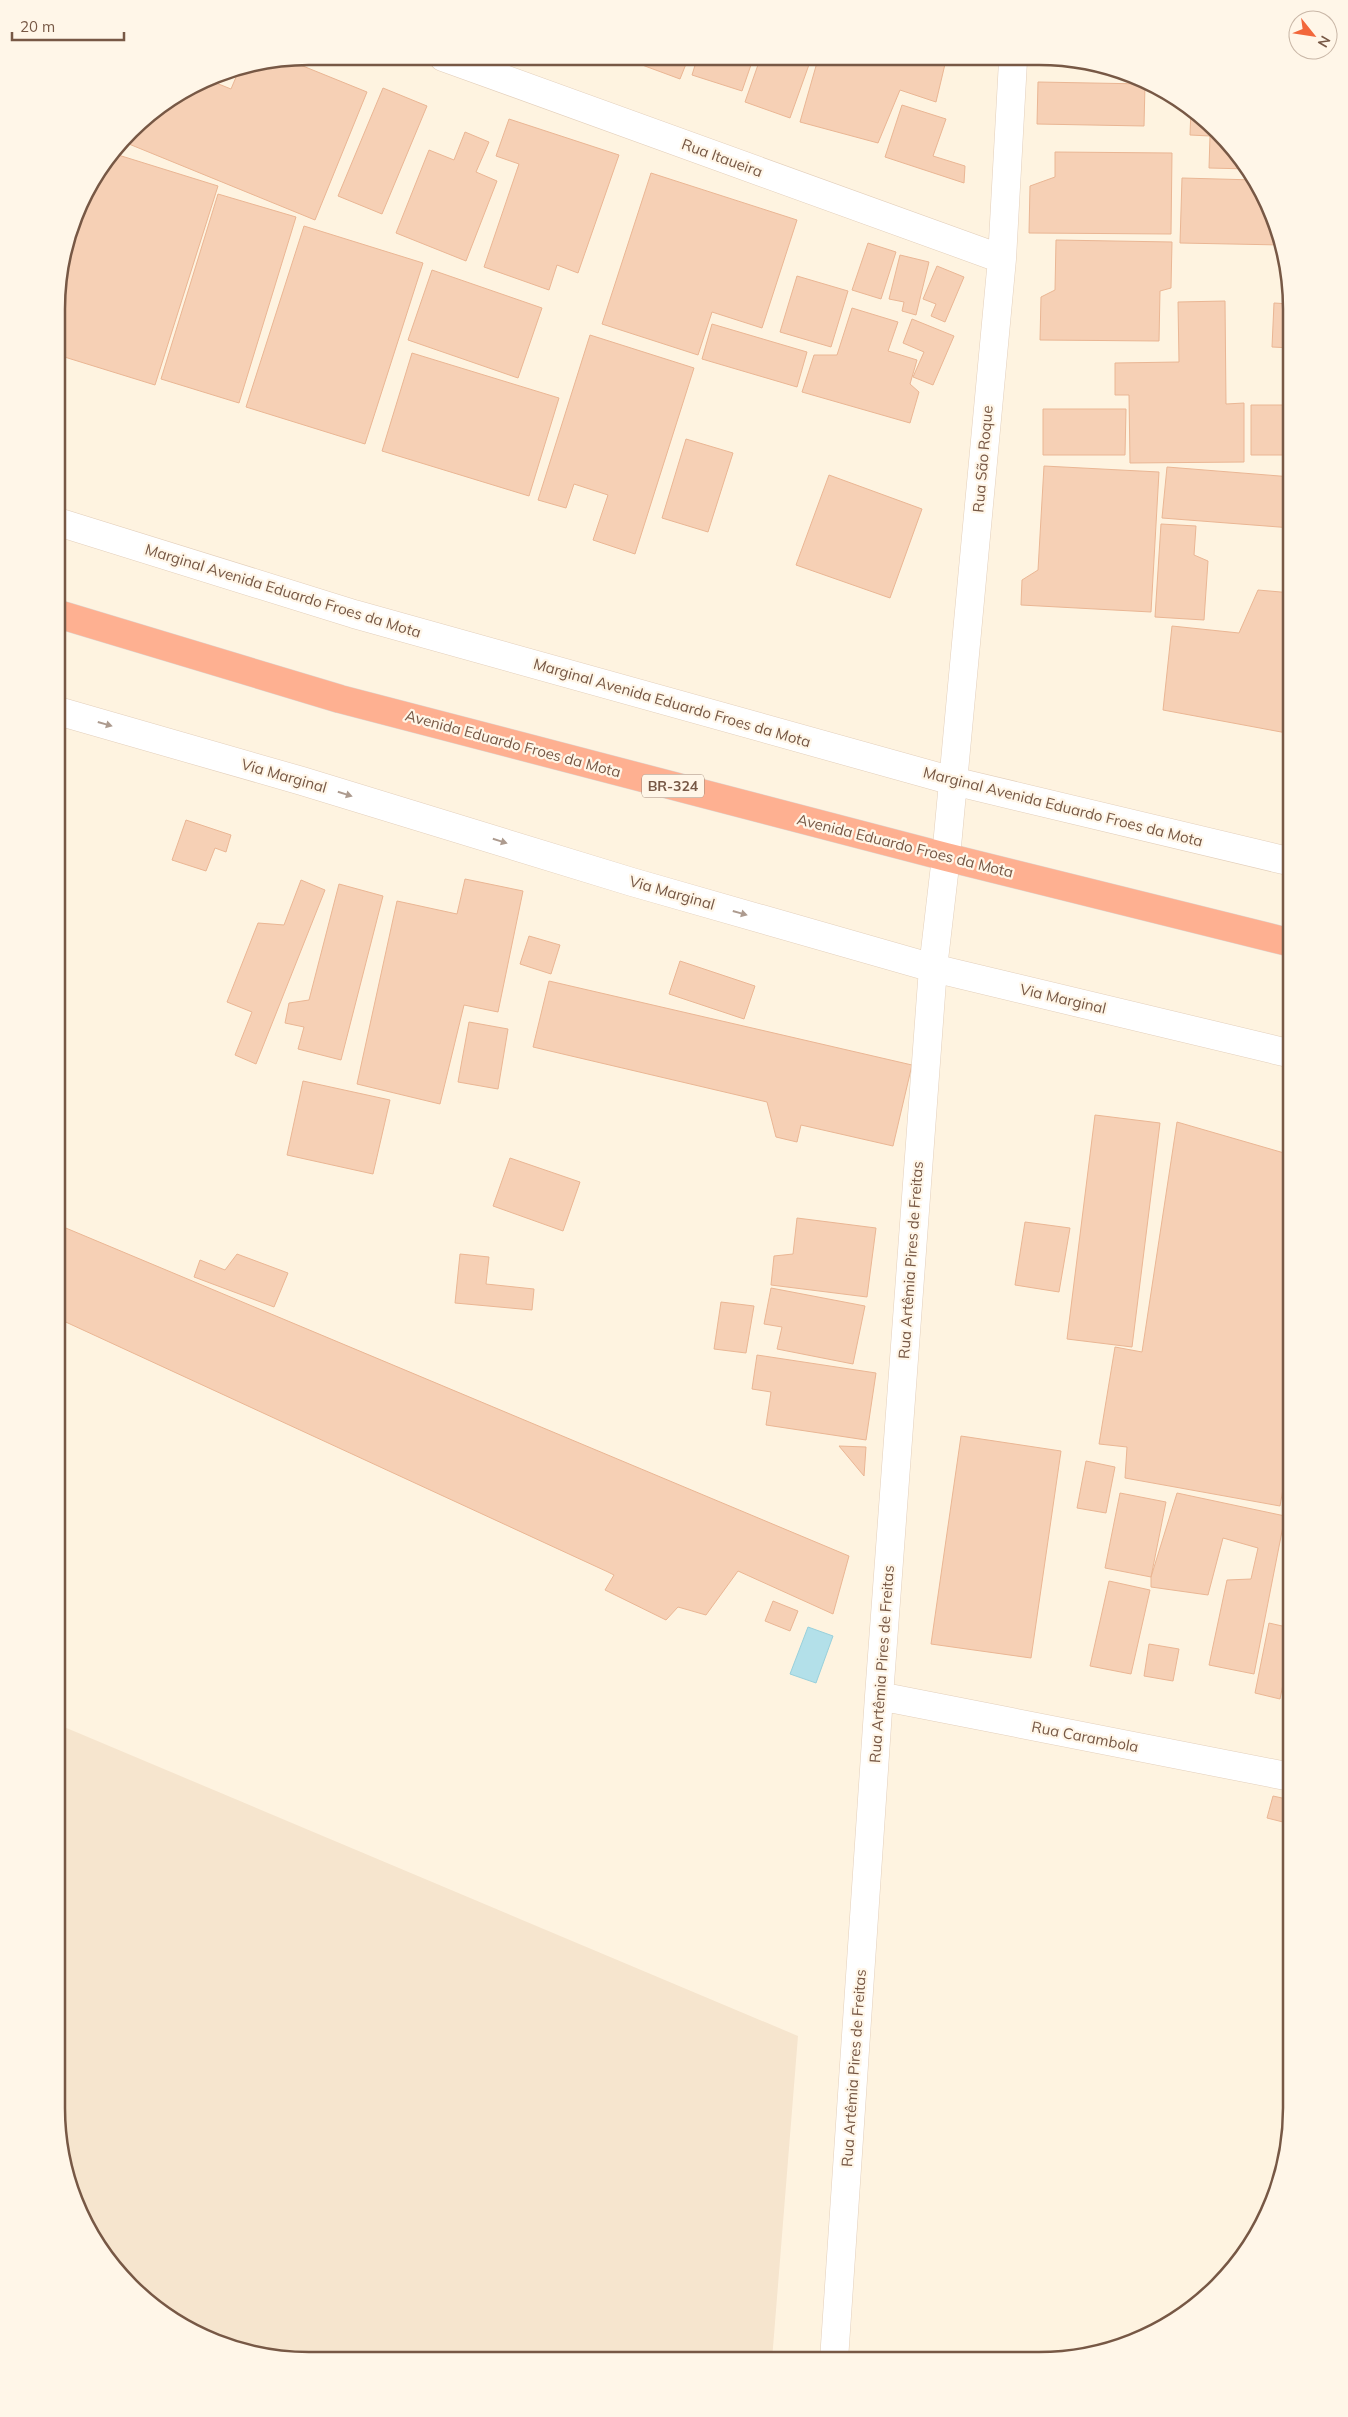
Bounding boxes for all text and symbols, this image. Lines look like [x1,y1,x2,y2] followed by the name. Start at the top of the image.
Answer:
[12,10,125,42] scale bar
[1288,10,1338,60] north arrow
[20,17,55,36] text: 20 m
[1314,32,1335,51] text: N
[679,134,765,181] street label: Rua Itaueira
[968,405,997,513] street label: Rua São Roque
[143,539,423,642] street label: Marginal Avenida Eduardo Froes da Mota
[531,654,813,751] street label: Marginal Avenida Eduardo Froes da Mota
[403,706,623,781] street label: Avenida Eduardo Froes da Mota
[97,721,112,729] one-way arrow
[239,754,329,797] street label: Via Marginal
[921,763,1205,851] street label: Marginal Avenida Eduardo Froes da Mota
[642,774,704,798] road number: BR-324
[338,790,353,798] one-way arrow
[795,809,1015,882] street label: Avenida Eduardo Froes da Mota
[493,838,508,846] one-way arrow
[627,871,717,914] street label: Via Marginal
[732,909,747,917] one-way arrow
[1018,979,1108,1018] street label: Via Marginal
[894,1160,927,1359] street label: Rua Artêmia Pires de Freitas
[865,1564,898,1763] street label: Rua Artêmia Pires de Freitas
[1030,1717,1140,1756] street label: Rua Carambola
[837,1968,870,2167] street label: Rua Artêmia Pires de Freitas

